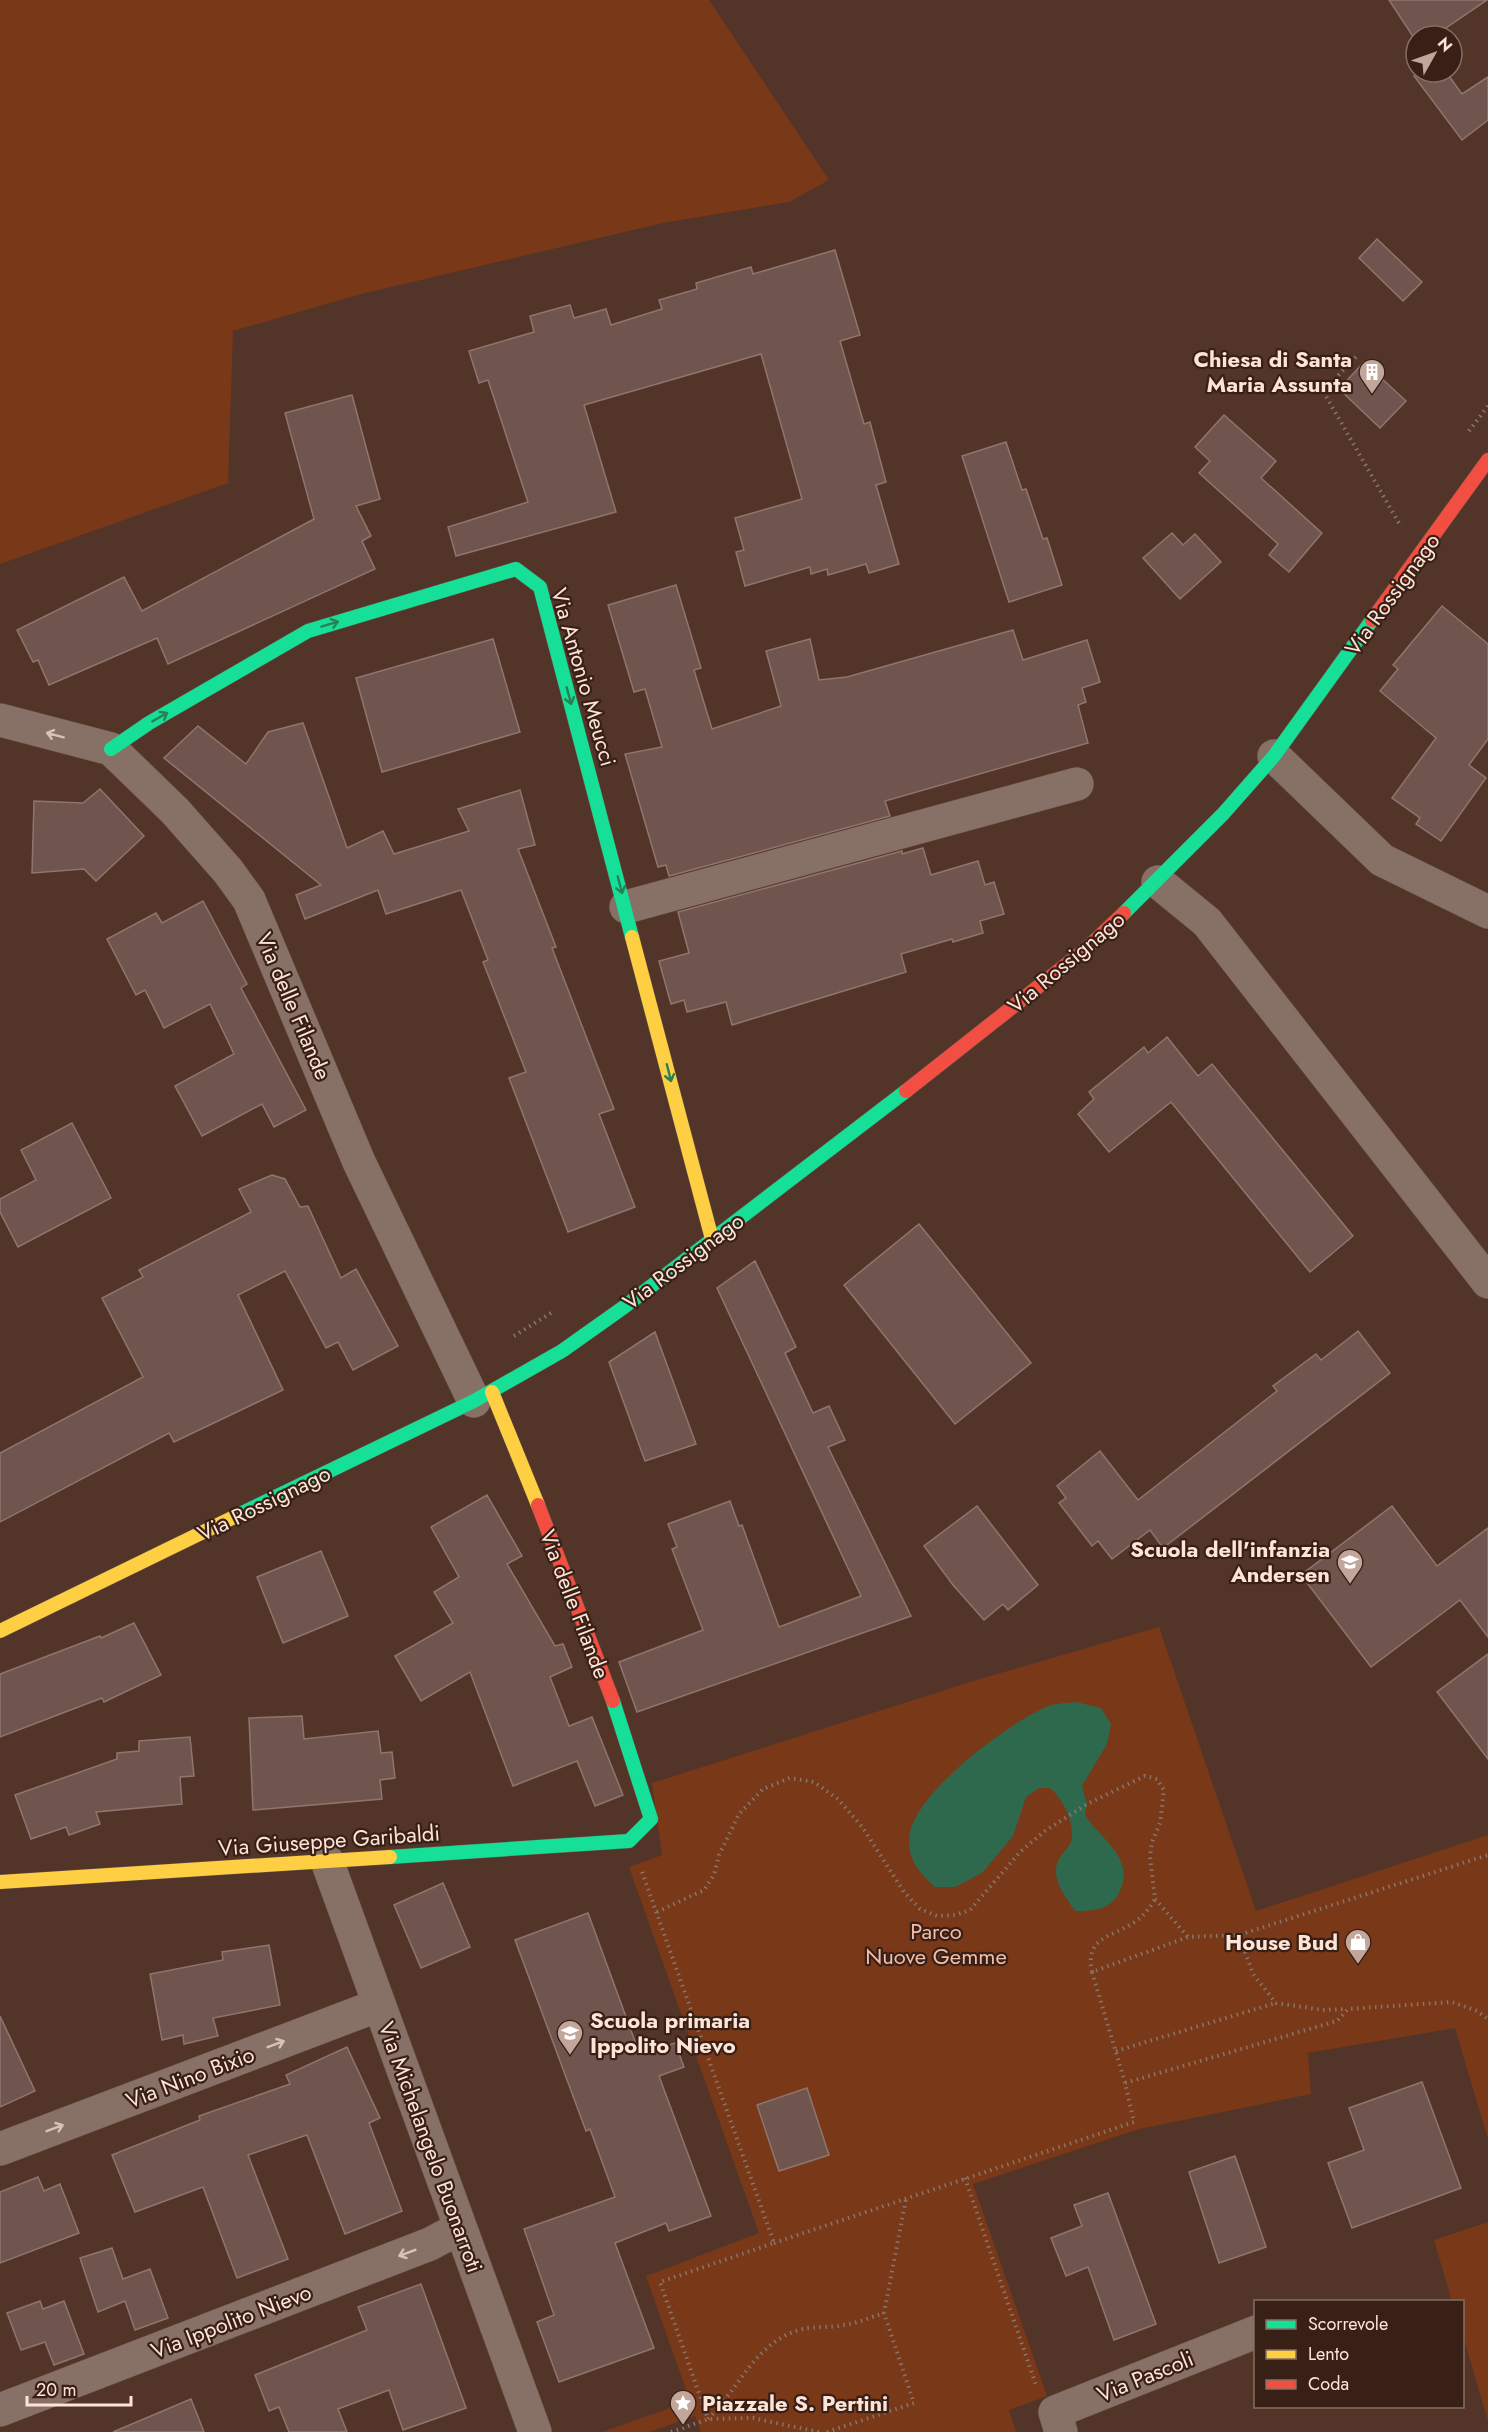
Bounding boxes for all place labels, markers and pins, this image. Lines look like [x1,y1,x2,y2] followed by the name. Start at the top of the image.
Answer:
[1194,343,1352,400] place label: Chiesa di Santa Maria Assunta
[1357,357,1387,395] building icon: Chiesa di Santa Maria Assunta
[1130,1533,1330,1590] place label: Scuola dell'infanzia Andersen
[1335,1547,1365,1585] school or university icon: Scuola dell'infanzia Andersen
[1225,1926,1338,1958] place label: House Bud
[1343,1927,1373,1965] shop icon: House Bud
[590,2004,750,2061] place label: Scuola primaria Ippolito Nievo
[555,2018,585,2056] school or university icon: Scuola primaria Ippolito Nievo
[702,2387,888,2419] place label: Piazzale S. Pertini
[668,2388,698,2426] place icon: Piazzale S. Pertini

